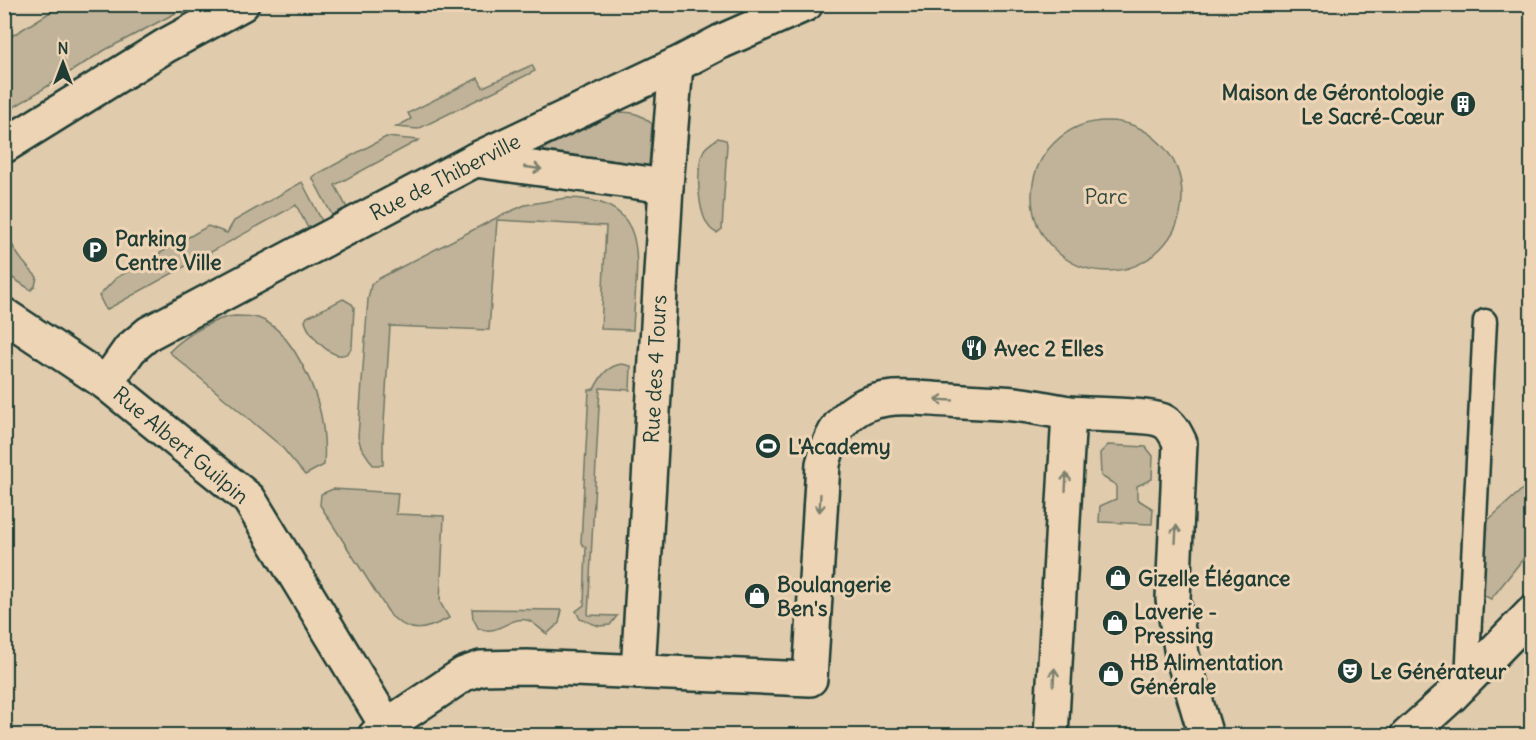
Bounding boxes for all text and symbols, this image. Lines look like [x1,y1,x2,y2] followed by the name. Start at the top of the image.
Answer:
[33,33,93,93] north arrow
[57,38,69,58] text: N
[1222,79,1444,130] place label: Maison de Gérontologie Le Sacré-Cœur
[1448,89,1478,119] building icon: Maison de Gérontologie Le Sacré-Cœur
[365,127,525,227] street label: Rue de Thiberville
[523,162,542,173] one-way arrow
[1084,183,1128,210] park label: Parc
[115,225,221,276] place label: Parking Centre Ville
[80,235,110,265] parking icon: Parking Centre Ville
[638,294,672,444] street label: Rue des 4 Tours
[959,333,989,363] restaurant icon: Avec 2 Elles
[994,335,1104,362] place label: Avec 2 Elles
[108,380,254,510] street label: Rue Albert Guilpin
[935,394,955,405] one-way arrow
[753,431,783,461] sports icon: L'Academy
[788,433,891,460] place label: L'Academy
[1060,473,1071,493] one-way arrow
[815,492,826,512] one-way arrow
[1170,525,1181,545] one-way arrow
[1103,563,1133,593] shop icon: Gizelle Élégance
[1138,564,1290,592] place label: Gizelle Élégance
[777,571,891,622] place label: Boulangerie Ben's
[742,581,772,611] shop icon: Boulangerie Ben's
[1134,598,1217,649] place label: Laverie - Pressing
[1100,608,1130,638] shop icon: Laverie - Pressing
[1130,649,1283,700] place label: HB Alimentation Générale
[1335,656,1365,686] theatre icon: Le Générateur
[1370,658,1507,685] place label: Le Générateur
[1096,659,1126,689] shop icon: HB Alimentation Générale
[1049,668,1060,688] one-way arrow

